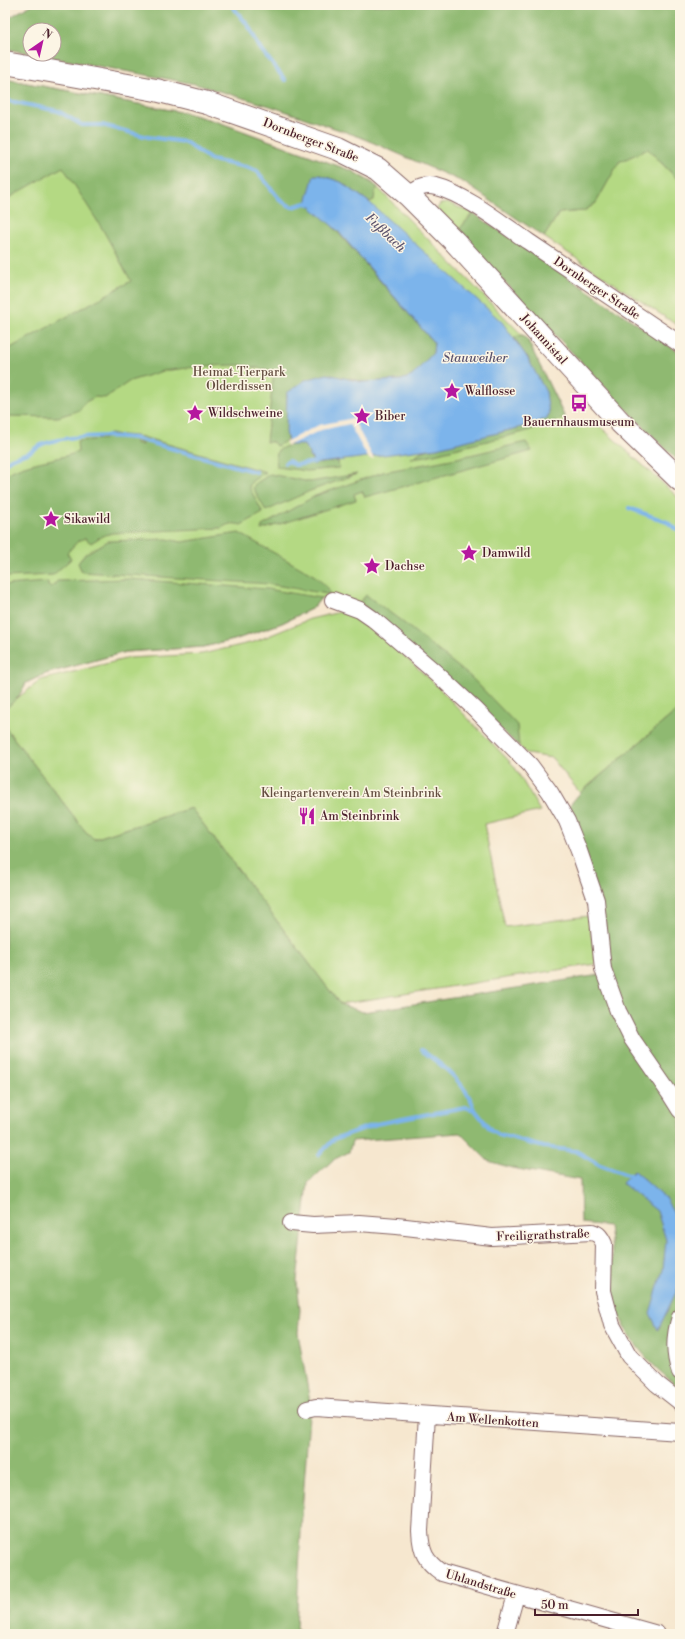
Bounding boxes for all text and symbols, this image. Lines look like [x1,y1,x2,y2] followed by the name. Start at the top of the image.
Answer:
[22,22,62,62] north arrow
[40,26,55,43] text: N
[261,115,361,166] street label: Dornberger Straße
[362,210,409,256] water label: Fußbach
[550,254,643,323] street label: Dornberger Straße
[516,310,571,368] street label: Johannistal
[442,350,508,366] water label: Stauweiher
[193,365,286,394] park label: Heimat-Tierpark Olderdissen
[442,381,462,401] place icon: Walflosse
[464,384,515,399] place label: Walflosse
[569,393,589,413] bus stop icon: Bauernhausmuseum
[185,403,205,423] place icon: Wildschweine
[207,406,283,421] place label: Wildschweine
[352,406,372,426] place icon: Biber
[374,409,405,424] place label: Biber
[522,415,635,430] place label: Bauernhausmuseum
[41,509,61,529] place icon: Sikawild
[64,512,110,527] place label: Sikawild
[459,543,479,563] place icon: Damwild
[482,546,531,561] place label: Damwild
[362,556,382,576] place icon: Dachse
[385,559,425,574] place label: Dachse
[261,786,442,801] park label: Kleingartenverein Am Steinbrink
[297,806,317,826] restaurant icon: Am Steinbrink
[319,809,400,824] place label: Am Steinbrink
[496,1226,590,1245] street label: Freiligrathstraße
[446,1410,539,1431] street label: Am Wellenkotten
[444,1567,518,1602] street label: Uhlandstraße
[535,1591,638,1617] scale bar
[541,1598,569,1613] text: 50 m

